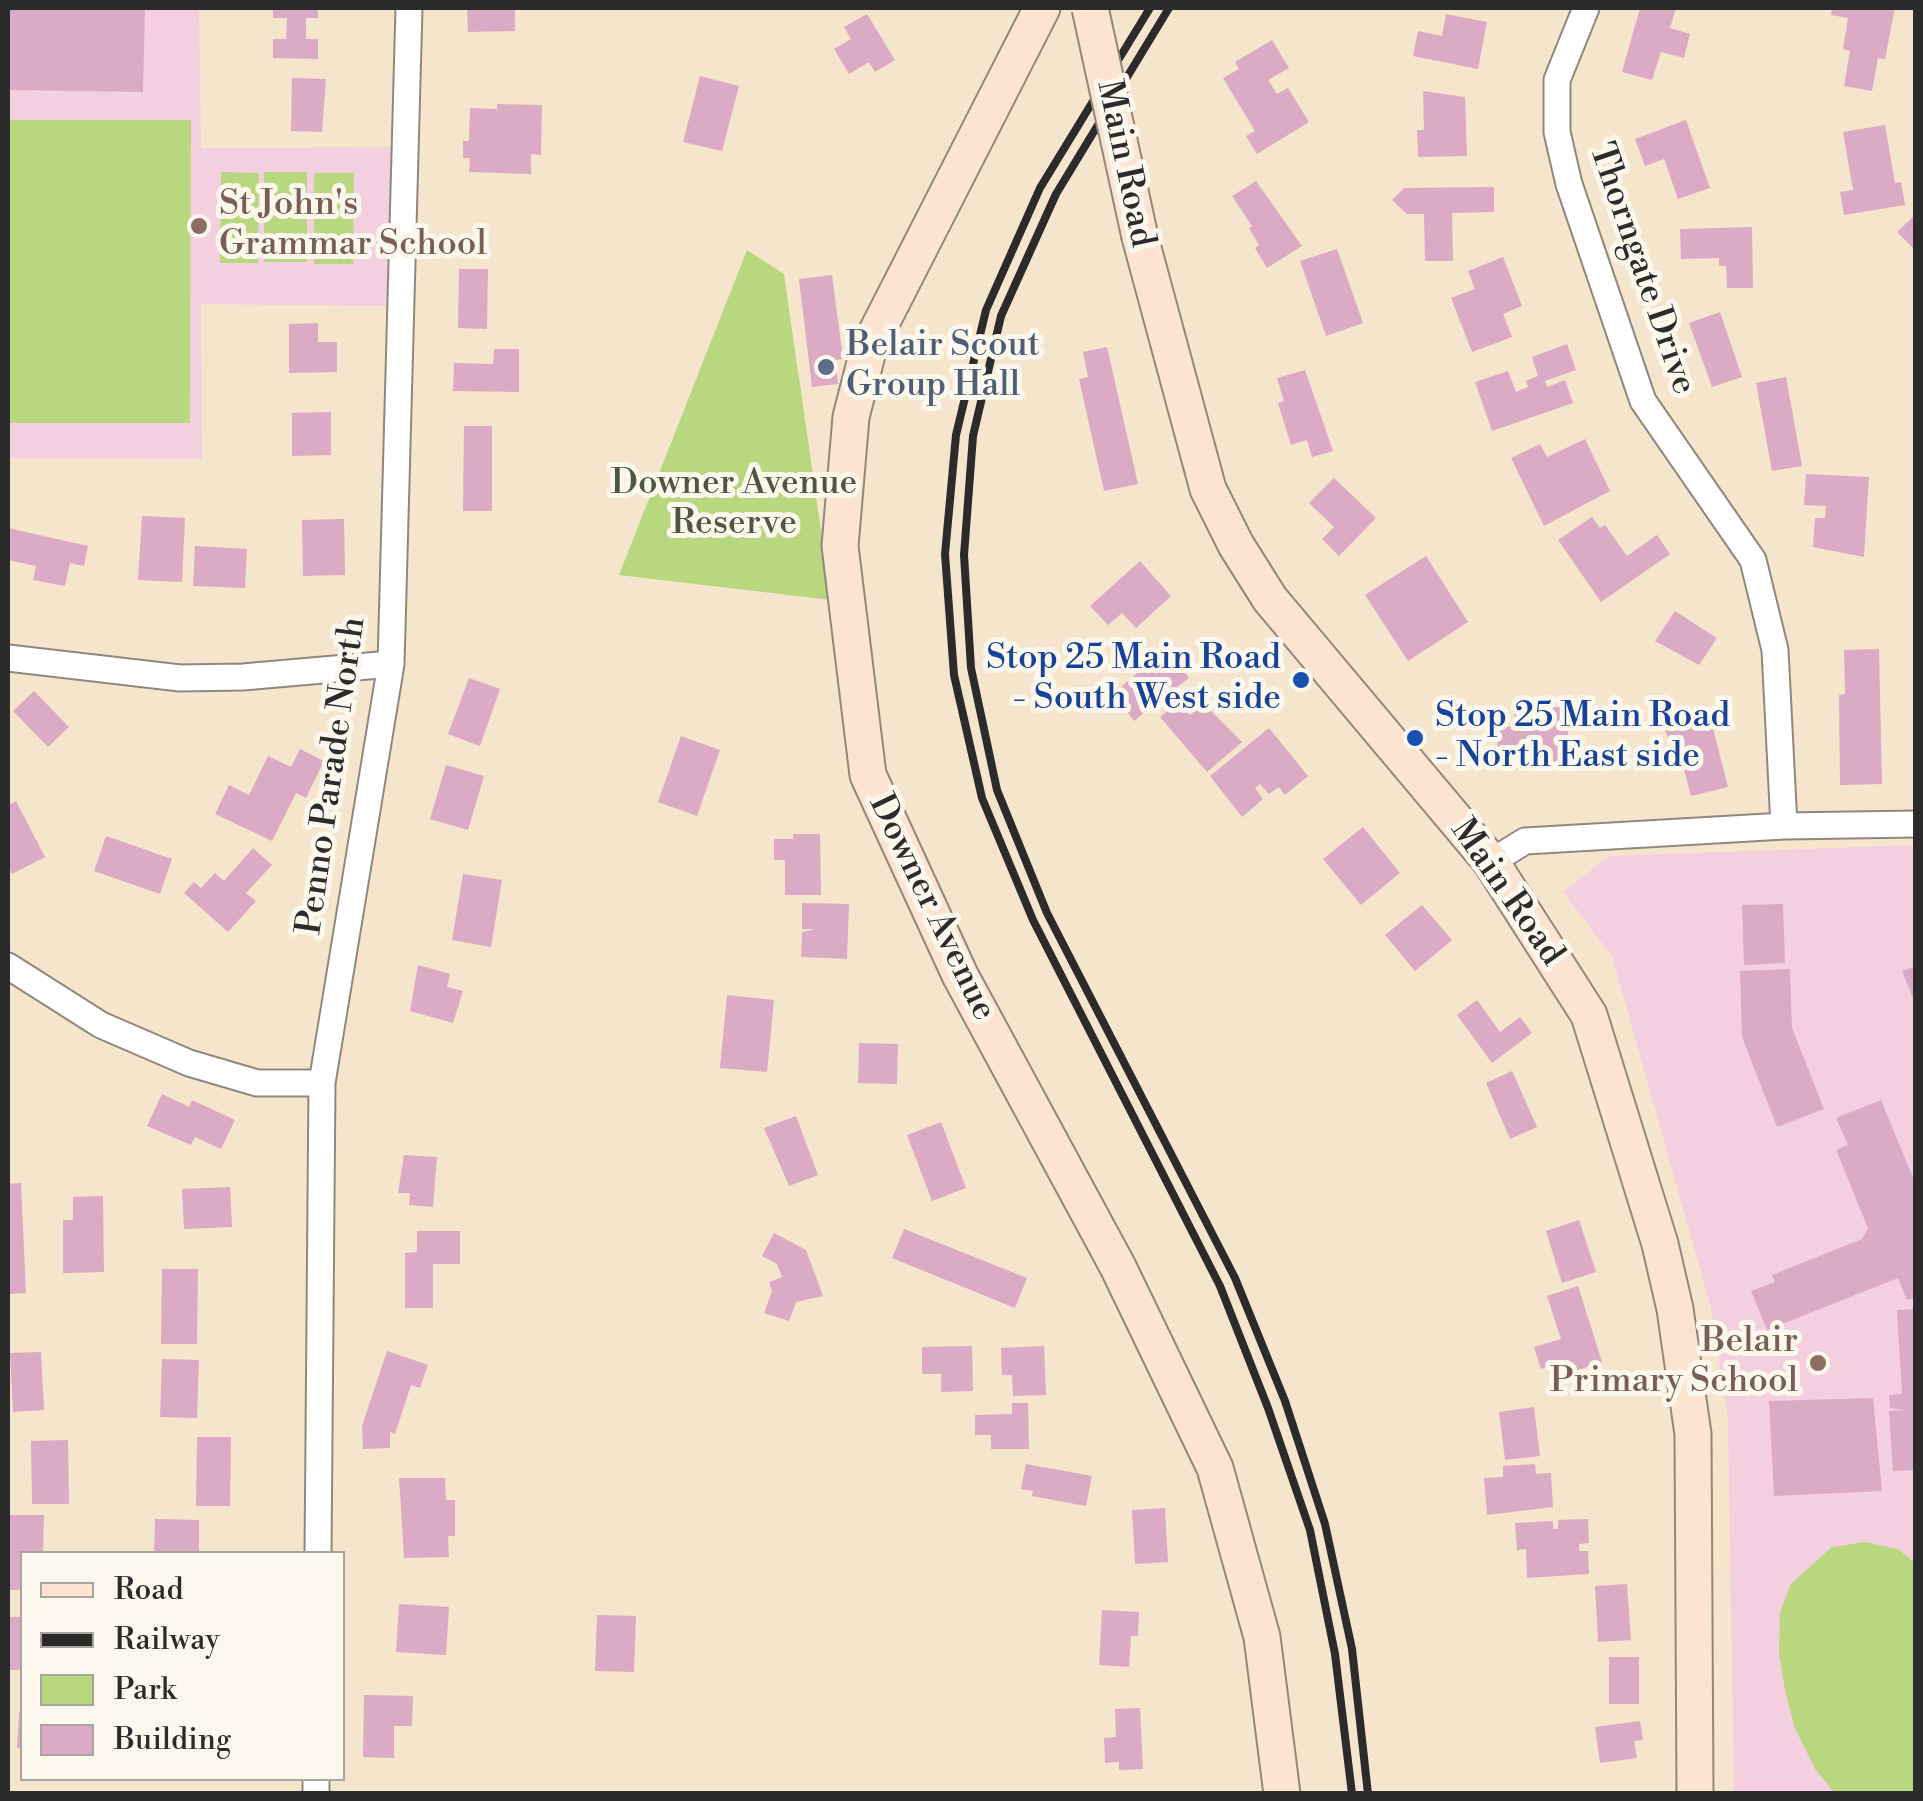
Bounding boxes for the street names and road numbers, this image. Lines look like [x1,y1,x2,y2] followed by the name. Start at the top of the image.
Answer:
[1086,77,1162,251] street label: Main Road
[1578,138,1704,400] street label: Thorngate Drive
[290,614,376,938] street label: Penno Parade North
[858,788,1004,1028] street label: Downer Avenue
[1440,812,1572,974] street label: Main Road

